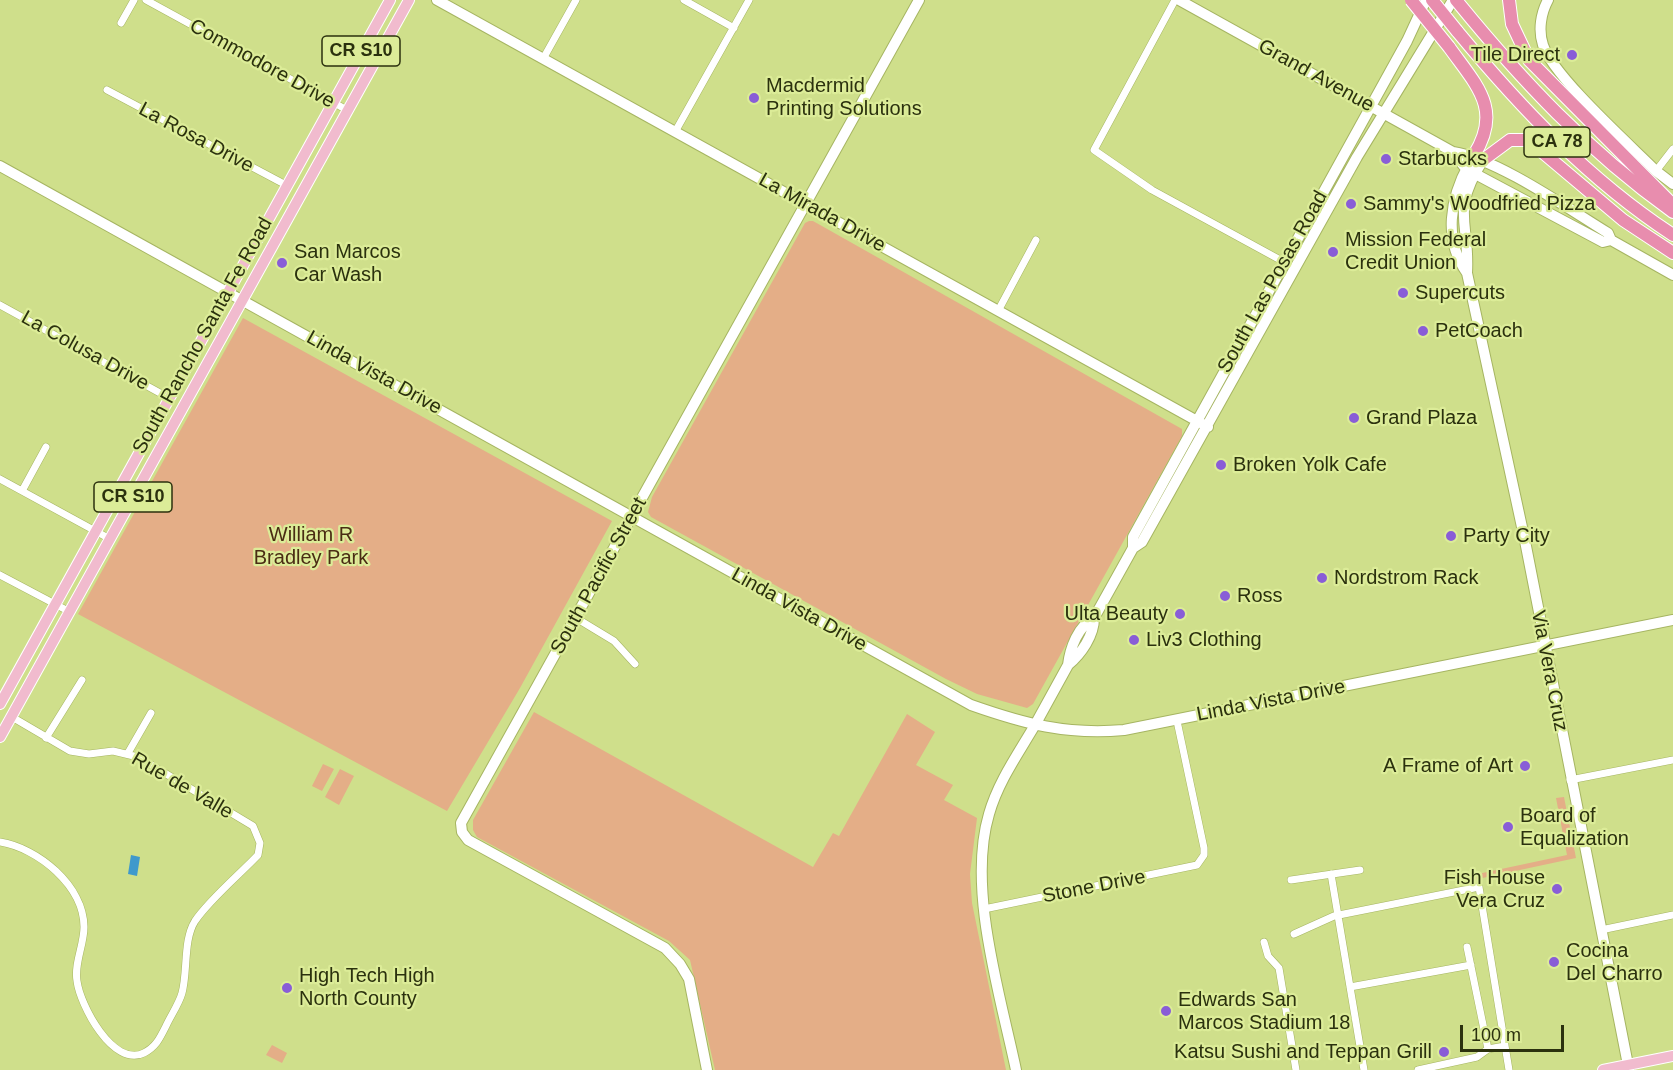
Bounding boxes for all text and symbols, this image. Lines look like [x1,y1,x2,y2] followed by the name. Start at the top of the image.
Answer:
[185,14,339,114] street label: Commodore Drive
[1254,34,1378,118] street label: Grand Avenue
[322,36,400,66] road number: CR S10
[1471,43,1560,67] place label: Tile Direct
[1565,48,1579,62] marker: Tile Direct
[766,74,922,121] place label: Macdermid Printing Solutions
[747,91,761,105] marker: Macdermid Printing Solutions
[134,98,258,178] street label: La Rosa Drive
[1524,127,1590,157] road number: CA 78
[1398,147,1487,171] place label: Starbucks
[1379,152,1393,166] marker: Starbucks
[754,168,890,258] street label: La Mirada Drive
[1213,187,1333,377] street label: South Las Posas Road
[1363,192,1595,216] place label: Sammy's Woodfried Pizza
[1344,197,1358,211] marker: Sammy's Woodfried Pizza
[128,213,278,459] street label: South Rancho Santa Fe Road
[1345,228,1486,275] place label: Mission Federal Credit Union
[294,240,401,287] place label: San Marcos Car Wash
[1326,245,1340,259] marker: Mission Federal Credit Union
[275,256,289,270] marker: San Marcos Car Wash
[1415,281,1505,305] place label: Supercuts
[1396,286,1410,300] marker: Supercuts
[17,306,153,396] street label: La Colusa Drive
[1435,319,1523,343] place label: PetCoach
[1416,324,1430,338] marker: PetCoach
[302,326,446,420] street label: Linda Vista Drive
[1366,406,1477,430] place label: Grand Plaza
[1347,411,1361,425] marker: Grand Plaza
[1233,453,1387,477] place label: Broken Yolk Cafe
[1214,458,1228,472] marker: Broken Yolk Cafe
[94,482,172,512] road number: CR S10
[546,493,652,659] street label: South Pacific Street
[254,523,368,570] park label: William R Bradley Park
[1463,524,1550,548] place label: Party City
[1444,529,1458,543] marker: Party City
[727,563,871,657] street label: Linda Vista Drive
[1334,566,1478,590] place label: Nordstrom Rack
[1315,571,1329,585] marker: Nordstrom Rack
[1237,584,1283,608] place label: Ross
[1218,589,1232,603] marker: Ross
[1065,602,1168,626] place label: Ulta Beauty
[1173,607,1187,621] marker: Ulta Beauty
[1525,608,1573,734] street label: Via Vera Cruz
[1146,628,1262,652] place label: Liv3 Clothing
[1127,633,1141,647] marker: Liv3 Clothing
[1195,675,1347,727] street label: Linda Vista Drive
[127,747,237,825] street label: Rue de Valle
[1383,754,1513,778] place label: A Frame of Art
[1518,759,1532,773] marker: A Frame of Art
[1520,804,1629,851] place label: Board of Equalization
[1501,820,1515,834] marker: Board of Equalization
[1040,865,1148,909] street label: Stone Drive
[1444,866,1545,913] place label: Fish House Vera Cruz
[1550,882,1564,896] marker: Fish House Vera Cruz
[1566,939,1663,986] place label: Cocina Del Charro
[1547,955,1561,969] marker: Cocina Del Charro
[299,964,435,1011] place label: High Tech High North County
[280,981,294,995] marker: High Tech High North County
[1178,988,1350,1035] place label: Edwards San Marcos Stadium 18
[1159,1004,1173,1018] marker: Edwards San Marcos Stadium 18
[1463,1013,1566,1051] scale bar
[1471,1025,1521,1045] text: 100 m
[1174,1040,1432,1064] place label: Katsu Sushi and Teppan Grill
[1437,1045,1451,1059] marker: Katsu Sushi and Teppan Grill

